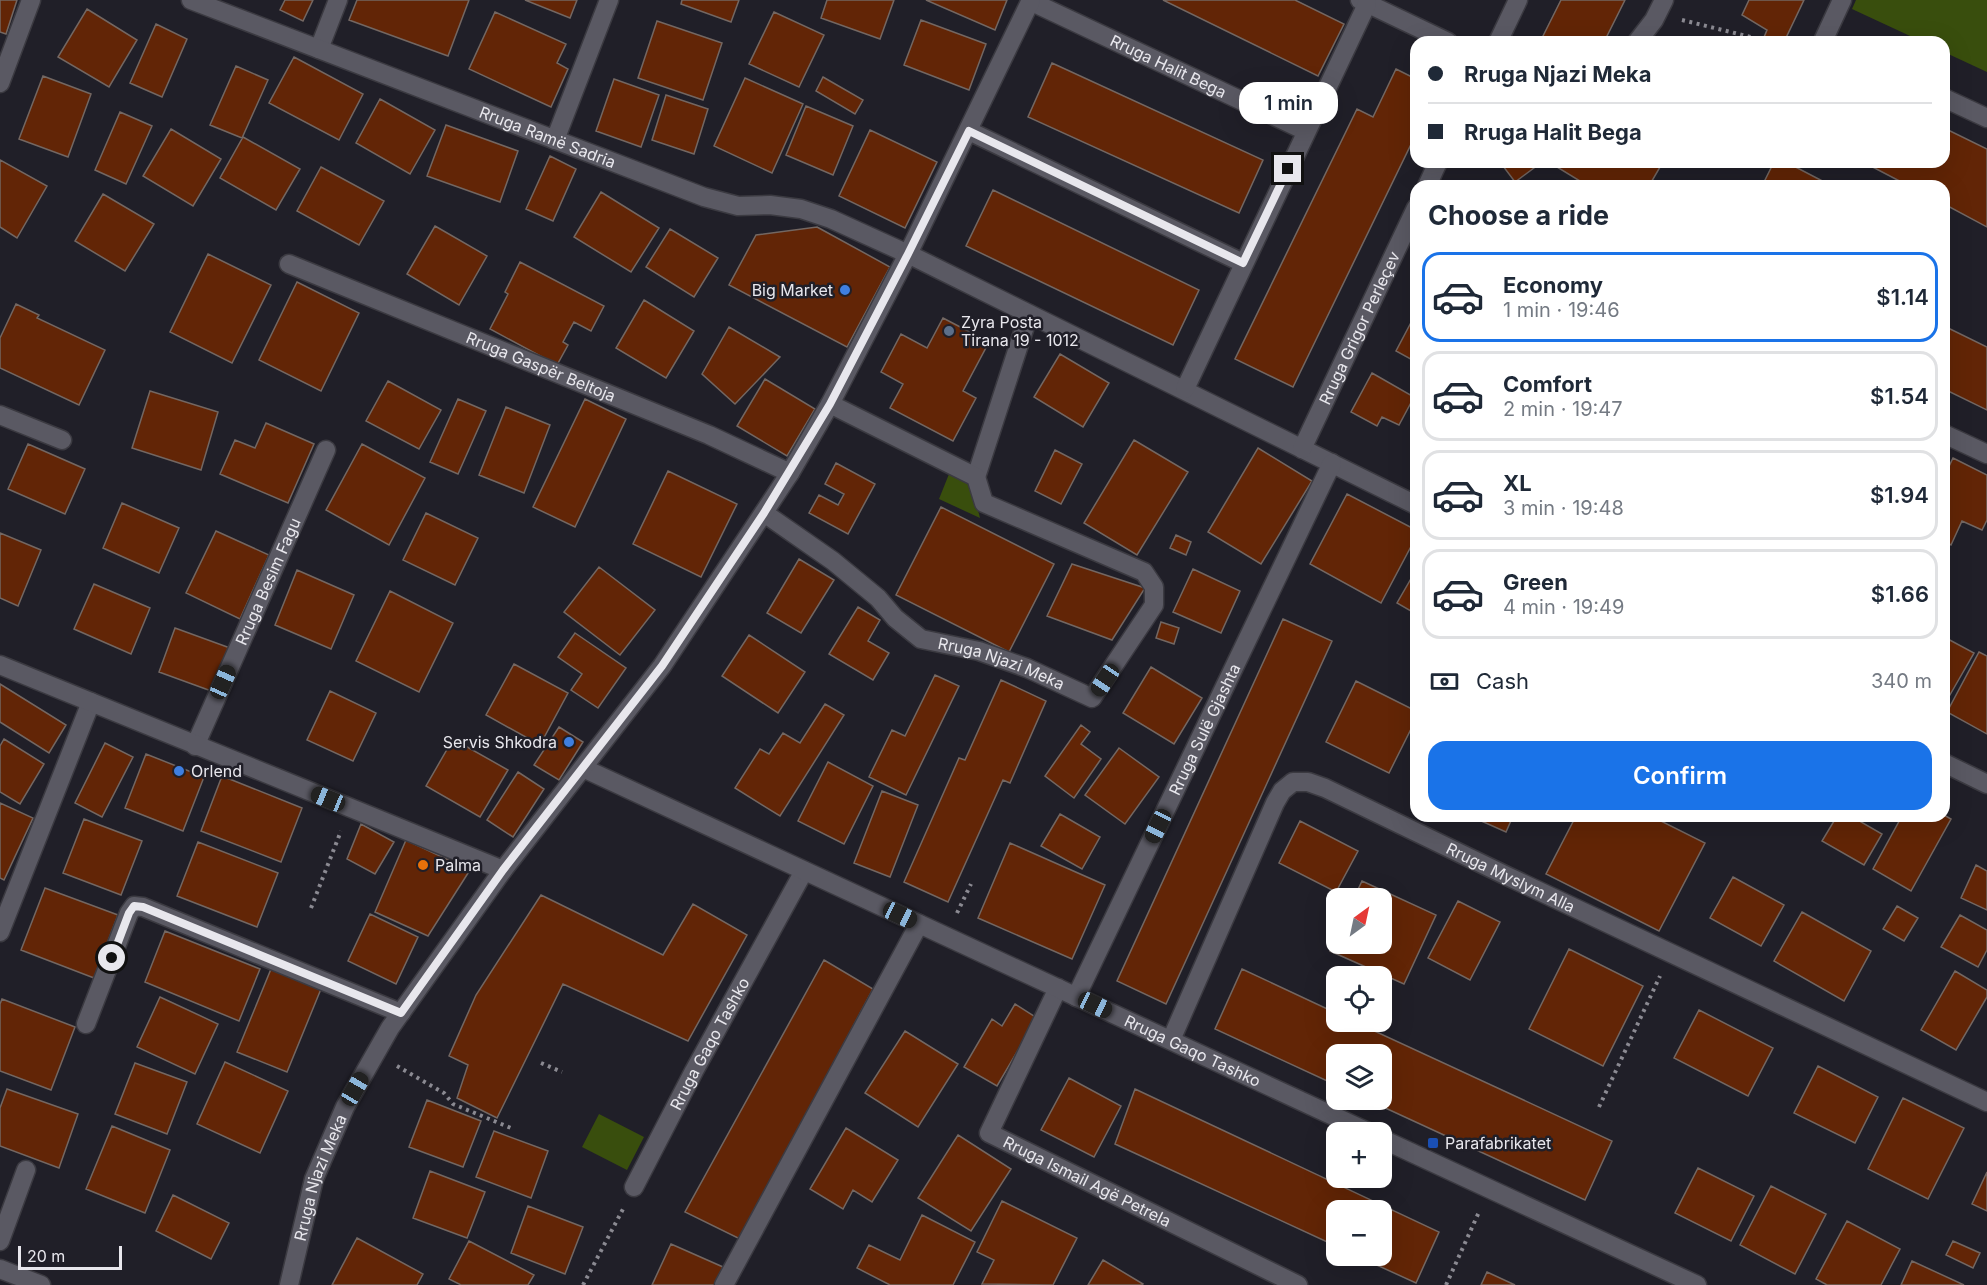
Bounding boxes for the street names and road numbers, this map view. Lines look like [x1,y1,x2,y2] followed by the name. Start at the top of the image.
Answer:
[1107,30,1230,102] street label: Rruga Halit Bega
[477,102,619,172] street label: Rruga Ramë Sadria
[1315,248,1404,408] street label: Rruga Grigor Perleçev
[463,327,619,406] street label: Rruga Gaspër Beltoja
[231,515,305,648] street label: Rruga Besim Fagu
[936,633,1068,694] street label: Rruga Njazi Meka
[1164,660,1244,798] street label: Rruga Sulë Gjashta
[1443,838,1578,917] street label: Rruga Myslym Alla
[666,974,754,1113] street label: Rruga Gaqo Tashko
[1121,1010,1264,1091] street label: Rruga Gaqo Tashko
[290,1111,351,1243] street label: Rruga Njazi Meka
[1000,1132,1174,1231] street label: Rruga Ismail Agë Petrela

